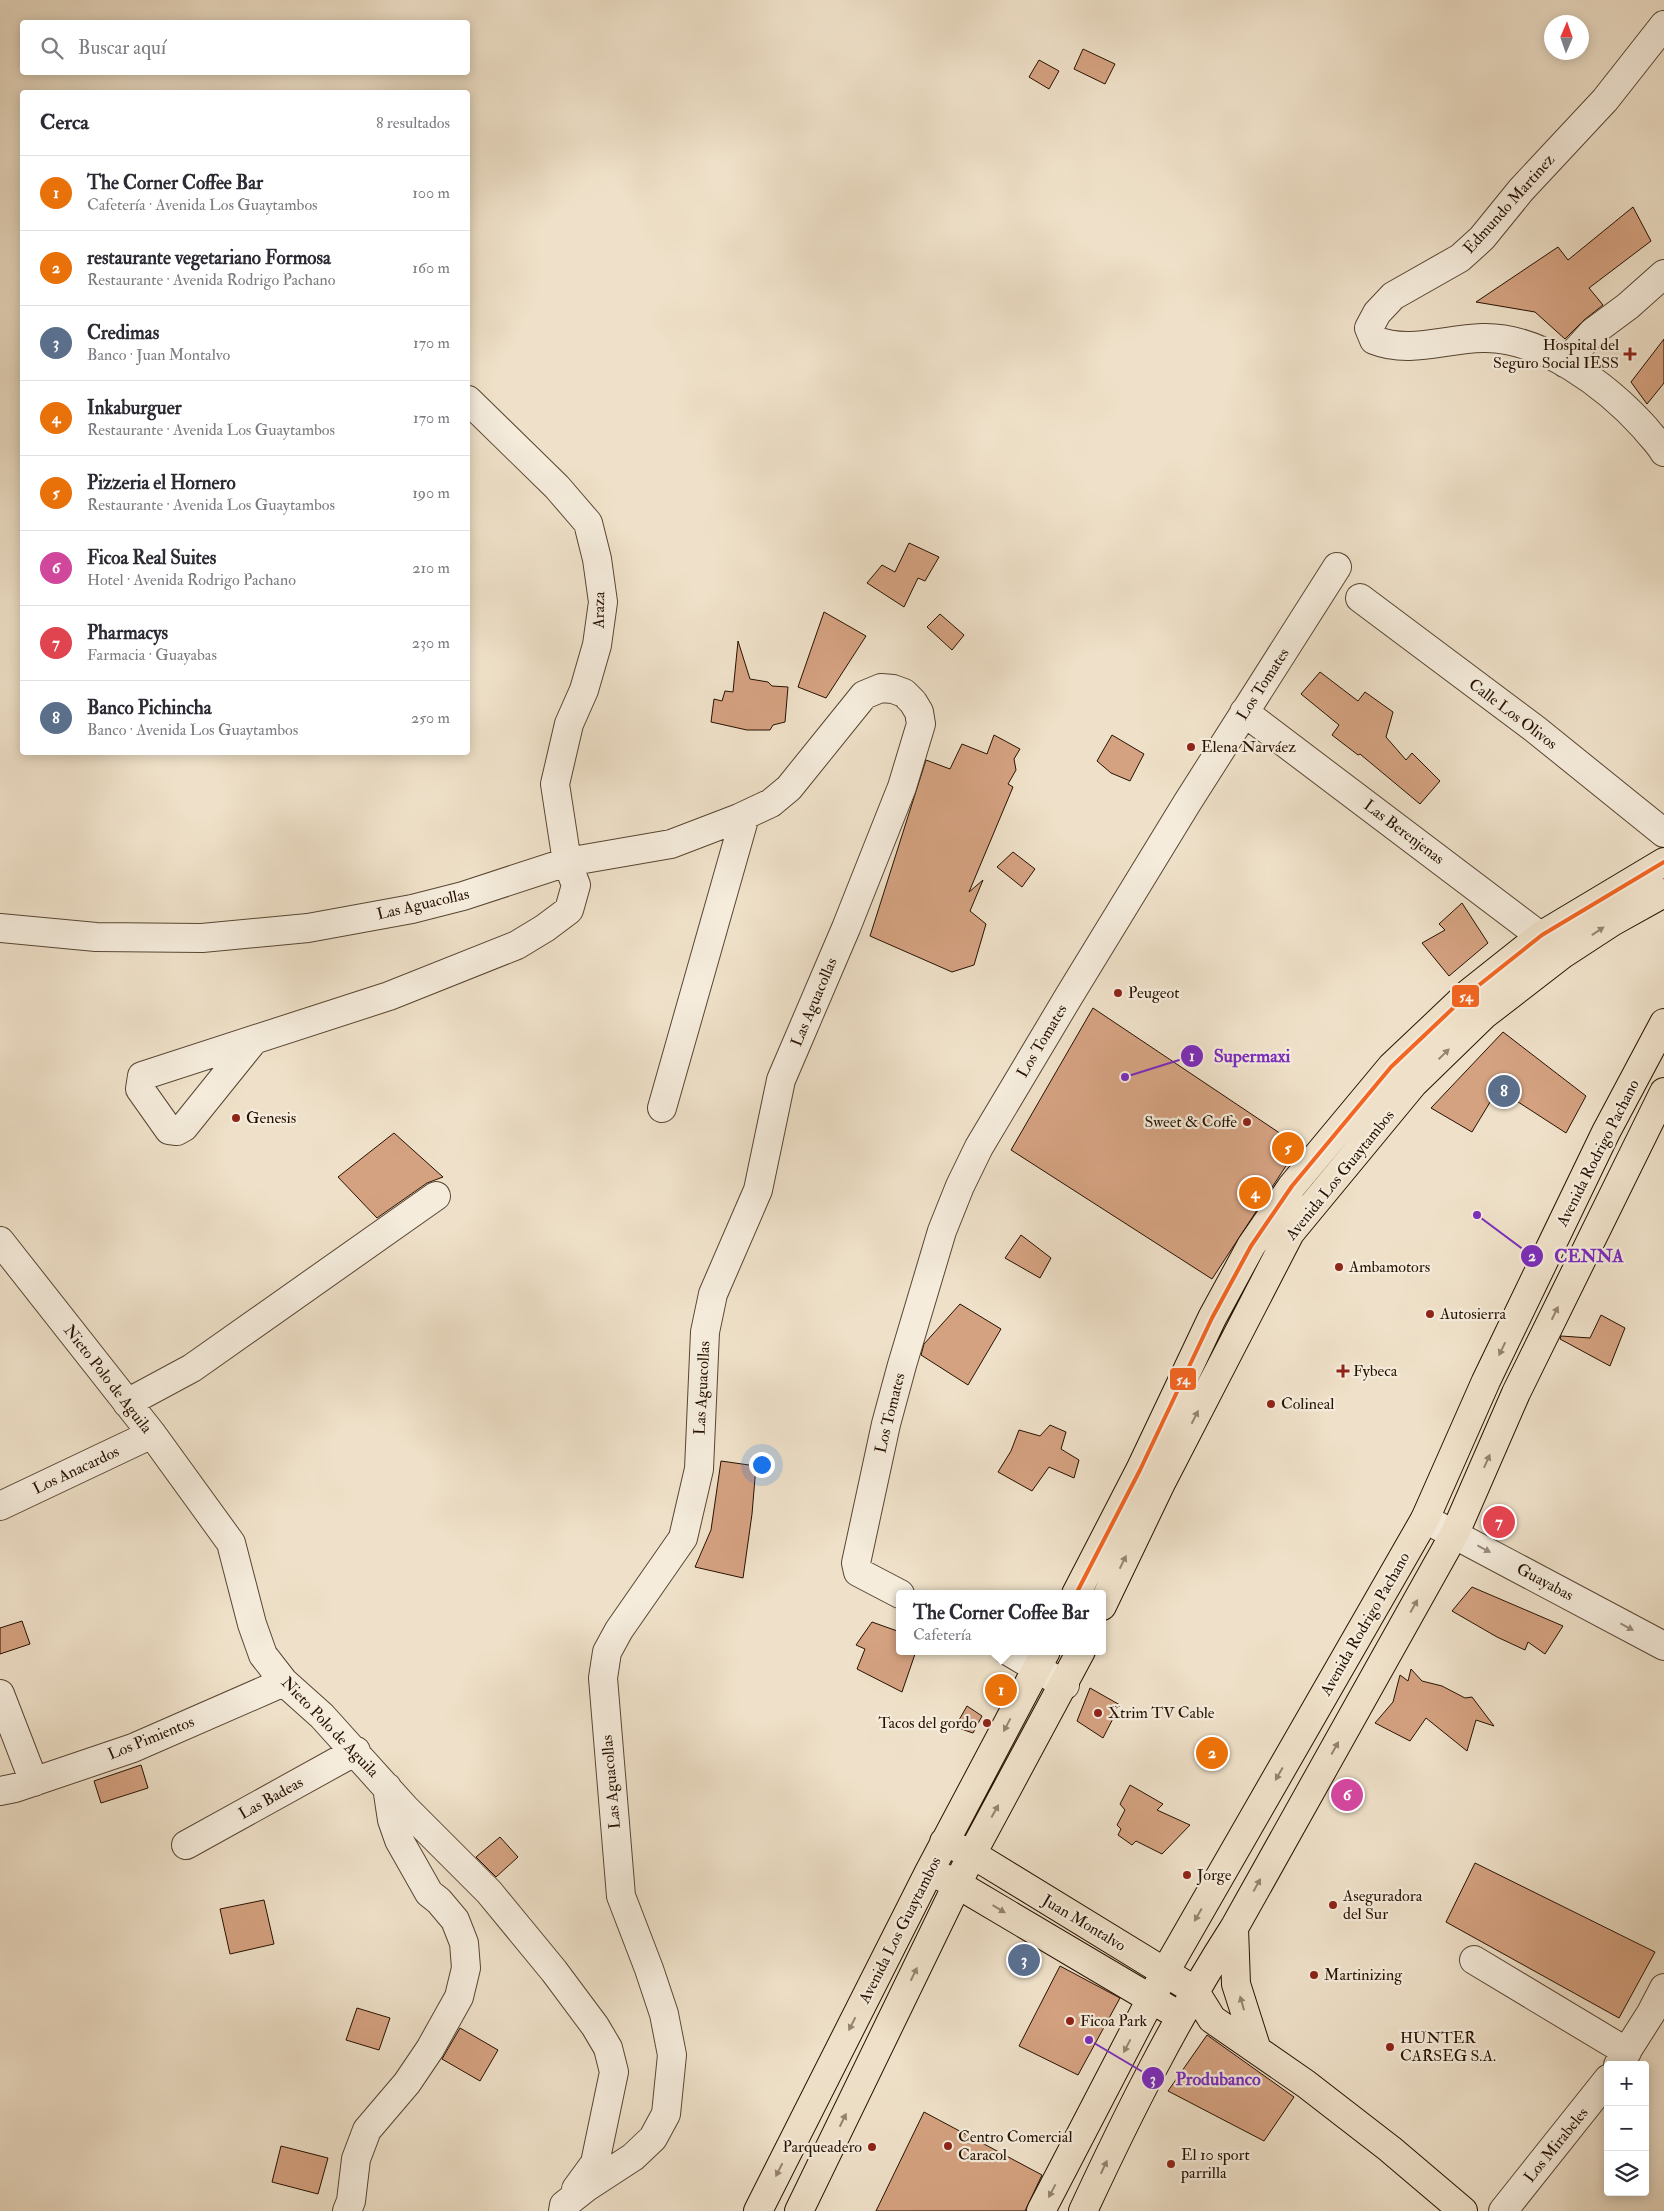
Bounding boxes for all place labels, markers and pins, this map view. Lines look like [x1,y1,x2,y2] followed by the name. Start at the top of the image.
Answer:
[1493,335,1619,373] place label: Hospital del Seguro Social IESS
[1623,347,1637,361] marker: Hospital del Seguro Social IESS
[1201,737,1296,757] place label: Elena Narváez
[1185,741,1197,753] marker: Elena Narváez
[1128,983,1179,1003] place label: Peugeot
[1112,987,1124,999] marker: Peugeot
[1179,1039,1301,1072] callout: Supermaxi
[1488,1072,1520,1110] pin: 8
[246,1108,296,1128] place label: Genesis
[230,1112,242,1124] marker: Genesis
[1145,1112,1237,1132] place label: Sweet & Coffe
[1241,1116,1253,1128] marker: Sweet & Coffe
[1272,1129,1304,1167] pin: 5
[1239,1174,1271,1212] pin: 4
[1519,1240,1634,1273] callout: CENNA
[1348,1257,1430,1277] place label: Ambamotors
[1333,1261,1345,1273] marker: Ambamotors
[1439,1304,1506,1324] place label: Autosierra
[1424,1308,1436,1320] marker: Autosierra
[1353,1361,1398,1381] place label: Fybeca
[1337,1365,1349,1377] marker: Fybeca
[1281,1394,1334,1414] place label: Colineal
[1265,1398,1277,1410] marker: Colineal
[1483,1503,1515,1541] pin: 7
[985,1671,1017,1709] pin: 1
[1108,1703,1215,1723] place label: Xtrim TV Cable
[1092,1707,1104,1719] marker: Xtrim TV Cable
[878,1713,977,1733] place label: Tacos del gordo
[981,1717,993,1729] marker: Tacos del gordo
[1196,1734,1228,1772] pin: 2
[1331,1776,1363,1814] pin: 6
[1196,1865,1232,1886] place label: Jorge
[1181,1869,1193,1881] marker: Jorge
[1342,1886,1423,1924] place label: Aseguradora del Sur
[1327,1899,1339,1911] marker: Aseguradora del Sur
[1008,1941,1040,1979] pin: 3
[1324,1965,1403,1985] place label: Martinizing
[1308,1969,1320,1981] marker: Martinizing
[1080,2011,1148,2031] place label: Ficoa Park
[1064,2015,1076,2027] marker: Ficoa Park
[1400,2028,1496,2066] place label: HUNTER CARSEG S.A.
[1384,2041,1396,2053] marker: HUNTER CARSEG S.A.
[1140,2062,1271,2095] callout: Produbanco
[958,2127,1072,2165] place label: Centro Comercial Caracol
[782,2137,862,2157] place label: Parqueadero
[942,2140,954,2152] marker: Centro Comercial Caracol
[866,2141,878,2153] marker: Parqueadero
[1180,2145,1250,2184] place label: El 10 sport parrilla
[1165,2158,1177,2170] marker: El 10 sport parrilla

